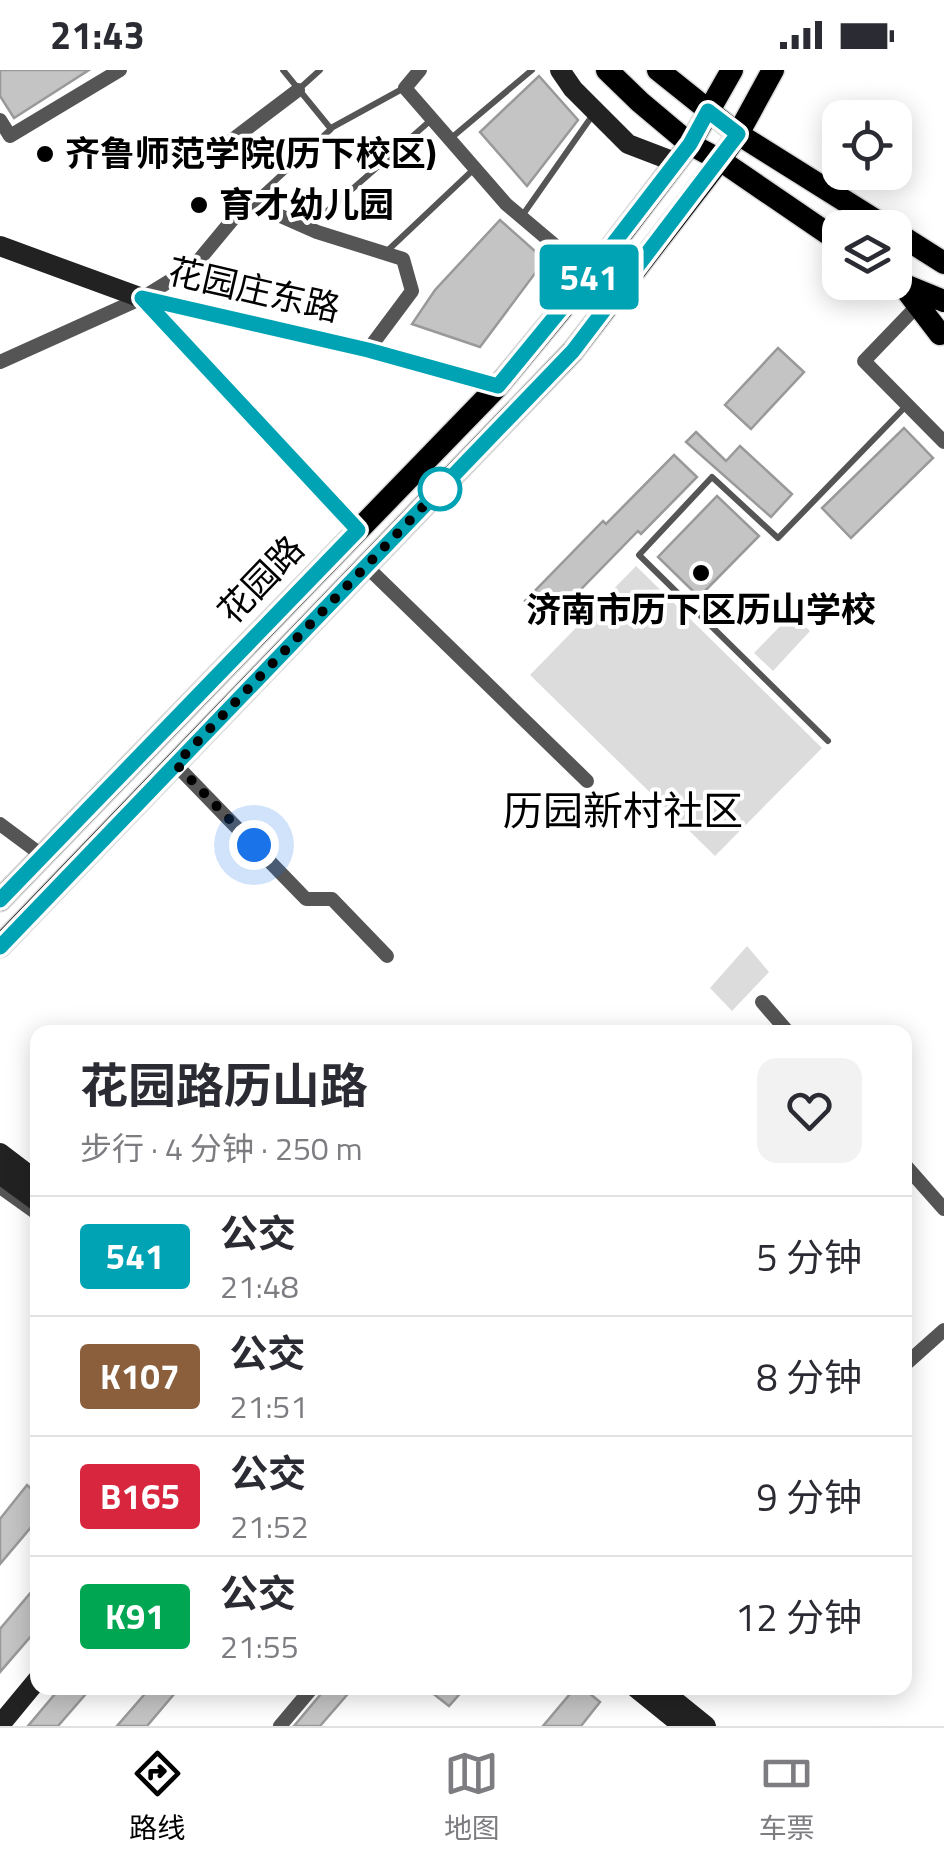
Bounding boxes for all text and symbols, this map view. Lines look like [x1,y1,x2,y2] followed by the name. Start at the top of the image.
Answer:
[50,6,145,64] text: 21:43
[822,100,912,300] map controls
[822,100,912,190] button: locate
[65,126,437,180] place label: 齐鲁师范学院(历下校区)
[34,143,56,165] marker: 齐鲁师范学院(历下校区)
[219,177,394,231] place label: 育才幼儿园
[188,194,210,216] marker: 育才幼儿园
[822,210,912,300] button: layers
[163,243,346,335] street label: 花园庄东路
[532,244,646,310] line badge: 541
[560,250,618,304] text: 541
[419,468,461,510] unlabelled marker
[204,523,316,636] street label: 花园路
[690,562,712,584] marker: 济南市历下区历山学校
[526,582,876,636] place label: 济南市历下区历山学校
[503,780,743,841] district label: 历园新村社区
[229,820,279,870] your location
[80,1049,368,1122] text: 花园路历山路
[757,1058,862,1163] button: heart
[80,1124,363,1172] text: 步行 · 4 分钟 · 250 m
[220,1204,296,1262] text: 公交
[756,1228,862,1286] text: 5 分钟
[106,1229,164,1283] text: 541
[220,1262,299,1310] text: 21:48
[230,1324,306,1382] text: 公交
[756,1348,862,1406] text: 8 分钟
[100,1349,180,1403] text: K107
[230,1382,308,1430] text: 21:51
[230,1444,306,1502] text: 公交
[756,1468,862,1526] text: 9 分钟
[100,1469,180,1523] text: B165
[230,1502,309,1550] text: 21:52
[220,1564,296,1622] text: 公交
[735,1588,862,1646] text: 12 分钟
[105,1589,165,1643] text: K91
[220,1622,299,1670] text: 21:55
[129,1746,185,1849] tab: 路线
[444,1746,500,1849] tab: 地图
[759,1746,815,1849] tab: 车票

